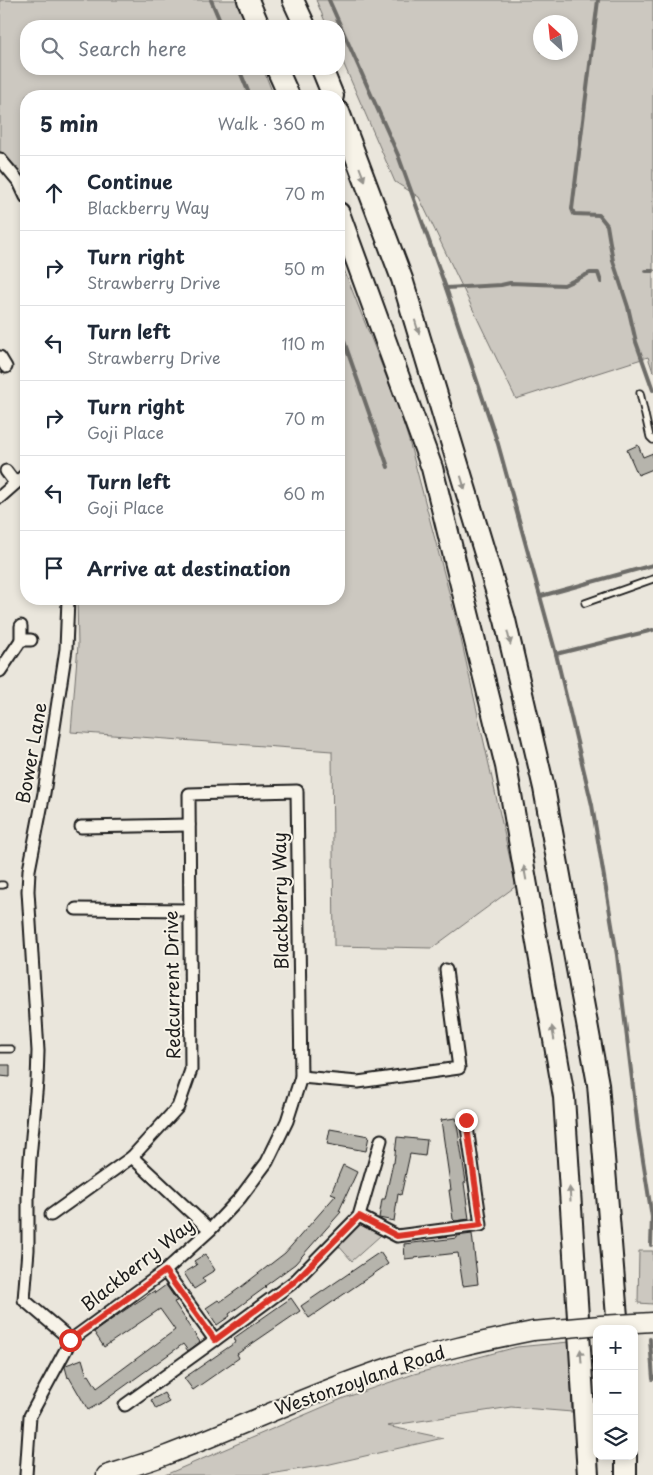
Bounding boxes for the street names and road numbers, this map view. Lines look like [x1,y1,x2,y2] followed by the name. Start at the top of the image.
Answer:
[8,700,53,806] street label: Bower Lane
[265,832,294,970] street label: Blackberry Way
[157,910,186,1060] street label: Redcurrent Drive
[74,1211,200,1317] street label: Blackberry Way
[271,1338,448,1421] street label: Westonzoyland Road

